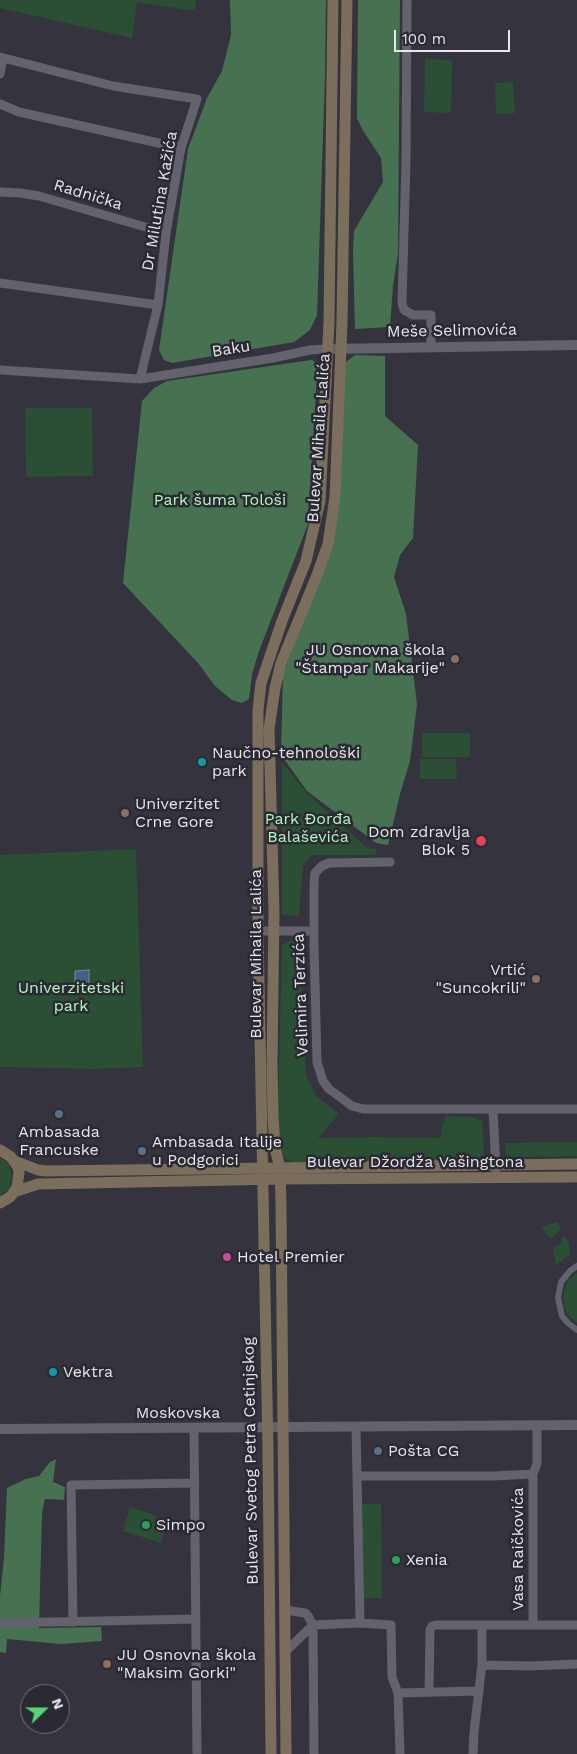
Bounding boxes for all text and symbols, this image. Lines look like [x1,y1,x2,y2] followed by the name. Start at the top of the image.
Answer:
[397,20,513,52] scale bar
[402,30,446,48] text: 100 m
[138,130,182,272] street label: Dr Milutina Kažića
[51,175,125,215] street label: Radnička
[387,320,517,342] street label: Meše Selimovića
[211,337,251,361] street label: Baku
[304,353,334,523] street label: Bulevar Mihaila Lalića
[154,490,286,510] park label: Park šuma Tološi
[295,640,445,678] place label: JU Osnovna škola "Štampar Makarije"
[449,653,461,665] marker: JU Osnovna škola "Štampar Makarije"
[212,743,360,781] place label: Naučno-tehnološki park
[196,756,208,768] marker: Naučno-tehnološki park
[135,794,220,832] place label: Univerzitet Crne Gore
[119,807,131,819] marker: Univerzitet Crne Gore
[265,809,351,847] park label: Park Đorđa Balaševića
[368,822,470,860] place label: Dom zdravlja Blok 5
[474,834,488,848] marker: Dom zdravlja Blok 5
[246,869,266,1039] street label: Bulevar Mihaila Lalića
[289,933,313,1057] street label: Velimira Terzića
[436,960,526,998] place label: Vrtić "Suncokrili"
[530,973,542,985] marker: Vrtić "Suncokrili"
[18,978,124,1016] park label: Univerzitetski park
[53,1108,65,1120] marker: Ambasada Francuske
[18,1122,100,1160] place label: Ambasada Francuske
[152,1132,282,1170] place label: Ambasada Italije u Podgorici
[136,1145,148,1157] marker: Ambasada Italije u Podgorici
[306,1152,524,1172] street label: Bulevar Džordža Vašingtona
[237,1247,345,1267] place label: Hotel Premier
[221,1251,233,1263] marker: Hotel Premier
[239,1337,263,1585] street label: Bulevar Svetog Petra Cetinjskog
[63,1362,113,1382] place label: Vektra
[47,1366,59,1378] marker: Vektra
[136,1403,220,1423] street label: Moskovska
[388,1441,459,1461] place label: Pošta CG
[372,1445,384,1457] marker: Pošta CG
[508,1487,528,1611] street label: Vasa Raičkovića
[156,1515,205,1535] place label: Simpo
[140,1519,152,1531] marker: Simpo
[406,1550,447,1570] place label: Xenia
[390,1554,402,1566] marker: Xenia
[117,1645,256,1683] place label: JU Osnovna škola "Maksim Gorki"
[101,1658,113,1670] marker: JU Osnovna škola "Maksim Gorki"
[20,1684,70,1734] north arrow
[49,1696,67,1712] text: N

